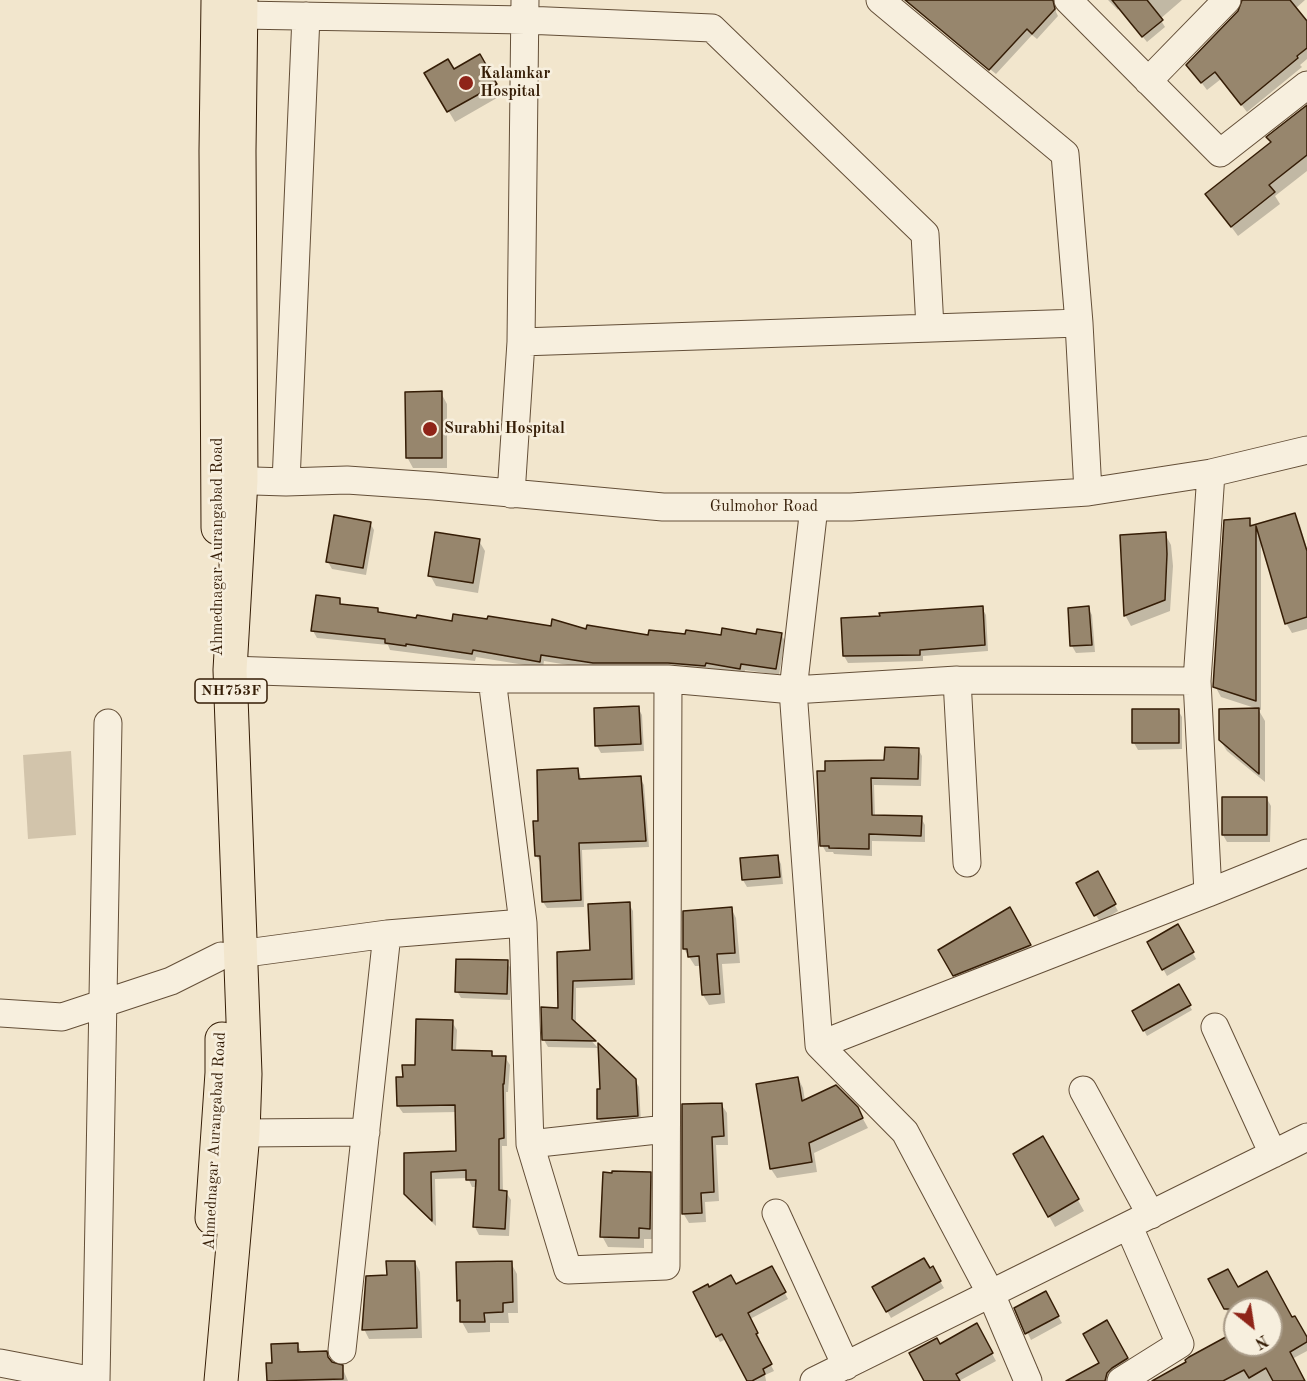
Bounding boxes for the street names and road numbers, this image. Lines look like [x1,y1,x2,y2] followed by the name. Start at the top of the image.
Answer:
[208,438,228,656] street label: Ahmednagar Aurangabad Road
[710,497,818,517] street label: Gulmohor Road
[195,679,267,703] road number: NH753F
[200,1031,230,1251] street label: Ahmednagar Aurangabad Road

